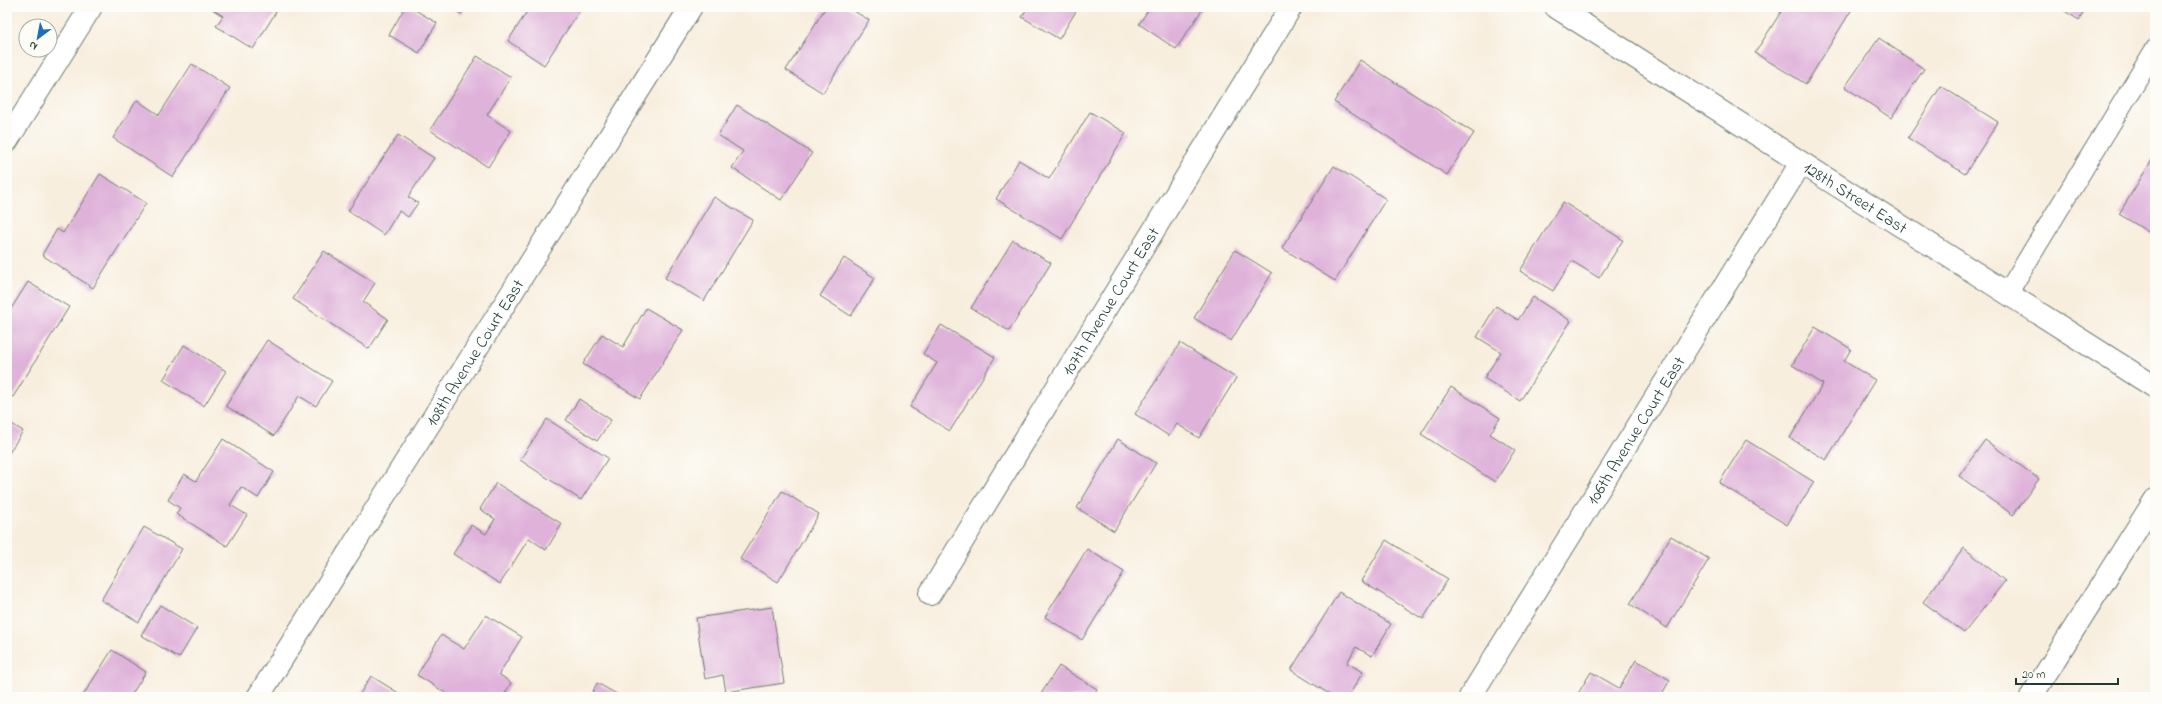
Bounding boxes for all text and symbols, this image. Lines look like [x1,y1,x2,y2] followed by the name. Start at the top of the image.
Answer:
[18,18,58,58] north arrow
[26,37,41,54] text: N
[1798,156,1912,241] street label: 128th Street East
[1056,223,1167,381] street label: 107th Avenue Court East
[420,274,531,431] street label: 108th Avenue Court East
[1581,352,1692,510] street label: 106th Avenue Court East
[2016,660,2118,686] scale bar
[2022,666,2045,684] text: 20 m

